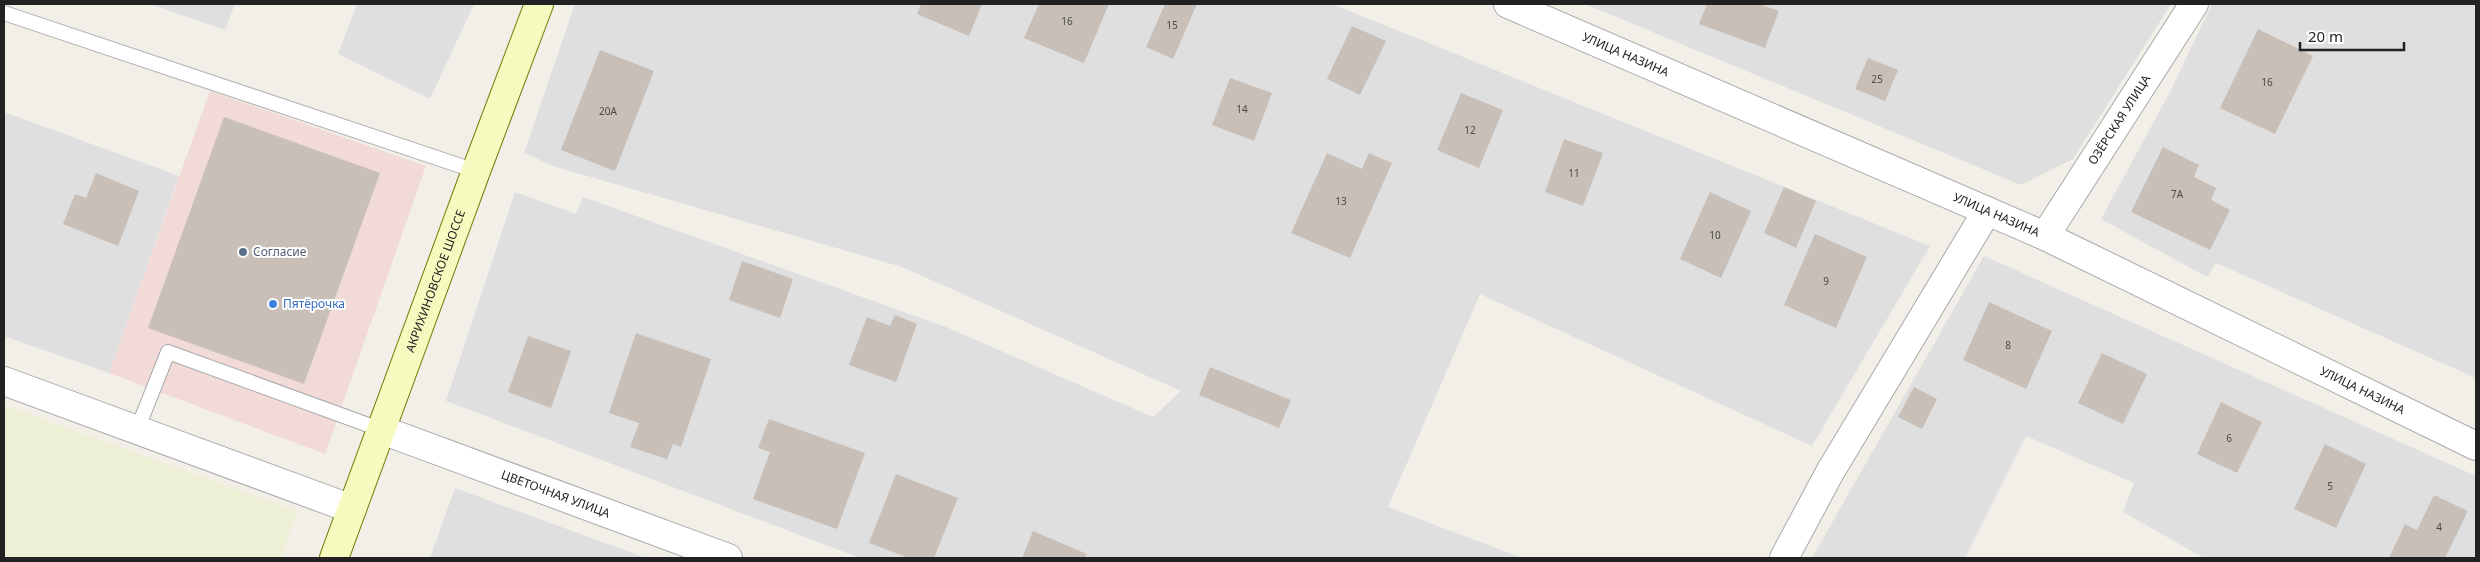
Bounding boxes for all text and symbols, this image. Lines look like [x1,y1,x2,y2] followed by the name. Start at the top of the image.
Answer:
[1061,14,1073,28] house number: 16
[1166,18,1178,32] house number: 15
[2300,20,2404,52] scale bar
[2308,26,2343,46] text: 20 m
[1580,28,1672,81] street label: УЛИЦА НАЗИНА
[2084,71,2155,168] street label: ОЗЁРСКАЯ УЛИЦА
[1871,72,1883,86] house number: 25
[2261,75,2273,89] house number: 16
[1236,102,1248,116] house number: 14
[599,104,618,118] house number: 20А
[1464,123,1476,137] house number: 12
[1568,166,1580,180] house number: 11
[2171,187,2184,201] house number: 7А
[1951,188,2043,241] street label: УЛИЦА НАЗИНА
[1335,194,1347,208] house number: 13
[401,207,469,355] street label: АКРИХИНОВСКОЕ ШОССЕ
[1709,228,1721,242] house number: 10
[253,243,307,260] place label: Согласие
[237,246,249,258] marker: Согласие
[1823,274,1829,288] house number: 9
[283,295,345,312] place label: Пятёрочка
[267,298,279,310] marker: Пятёрочка
[2005,338,2011,352] house number: 8
[2317,362,2408,418] street label: УЛИЦА НАЗИНА
[2226,431,2232,445] house number: 6
[499,466,613,522] street label: ЦВЕТОЧНАЯ УЛИЦА
[2327,479,2333,493] house number: 5
[2436,520,2442,534] house number: 4

